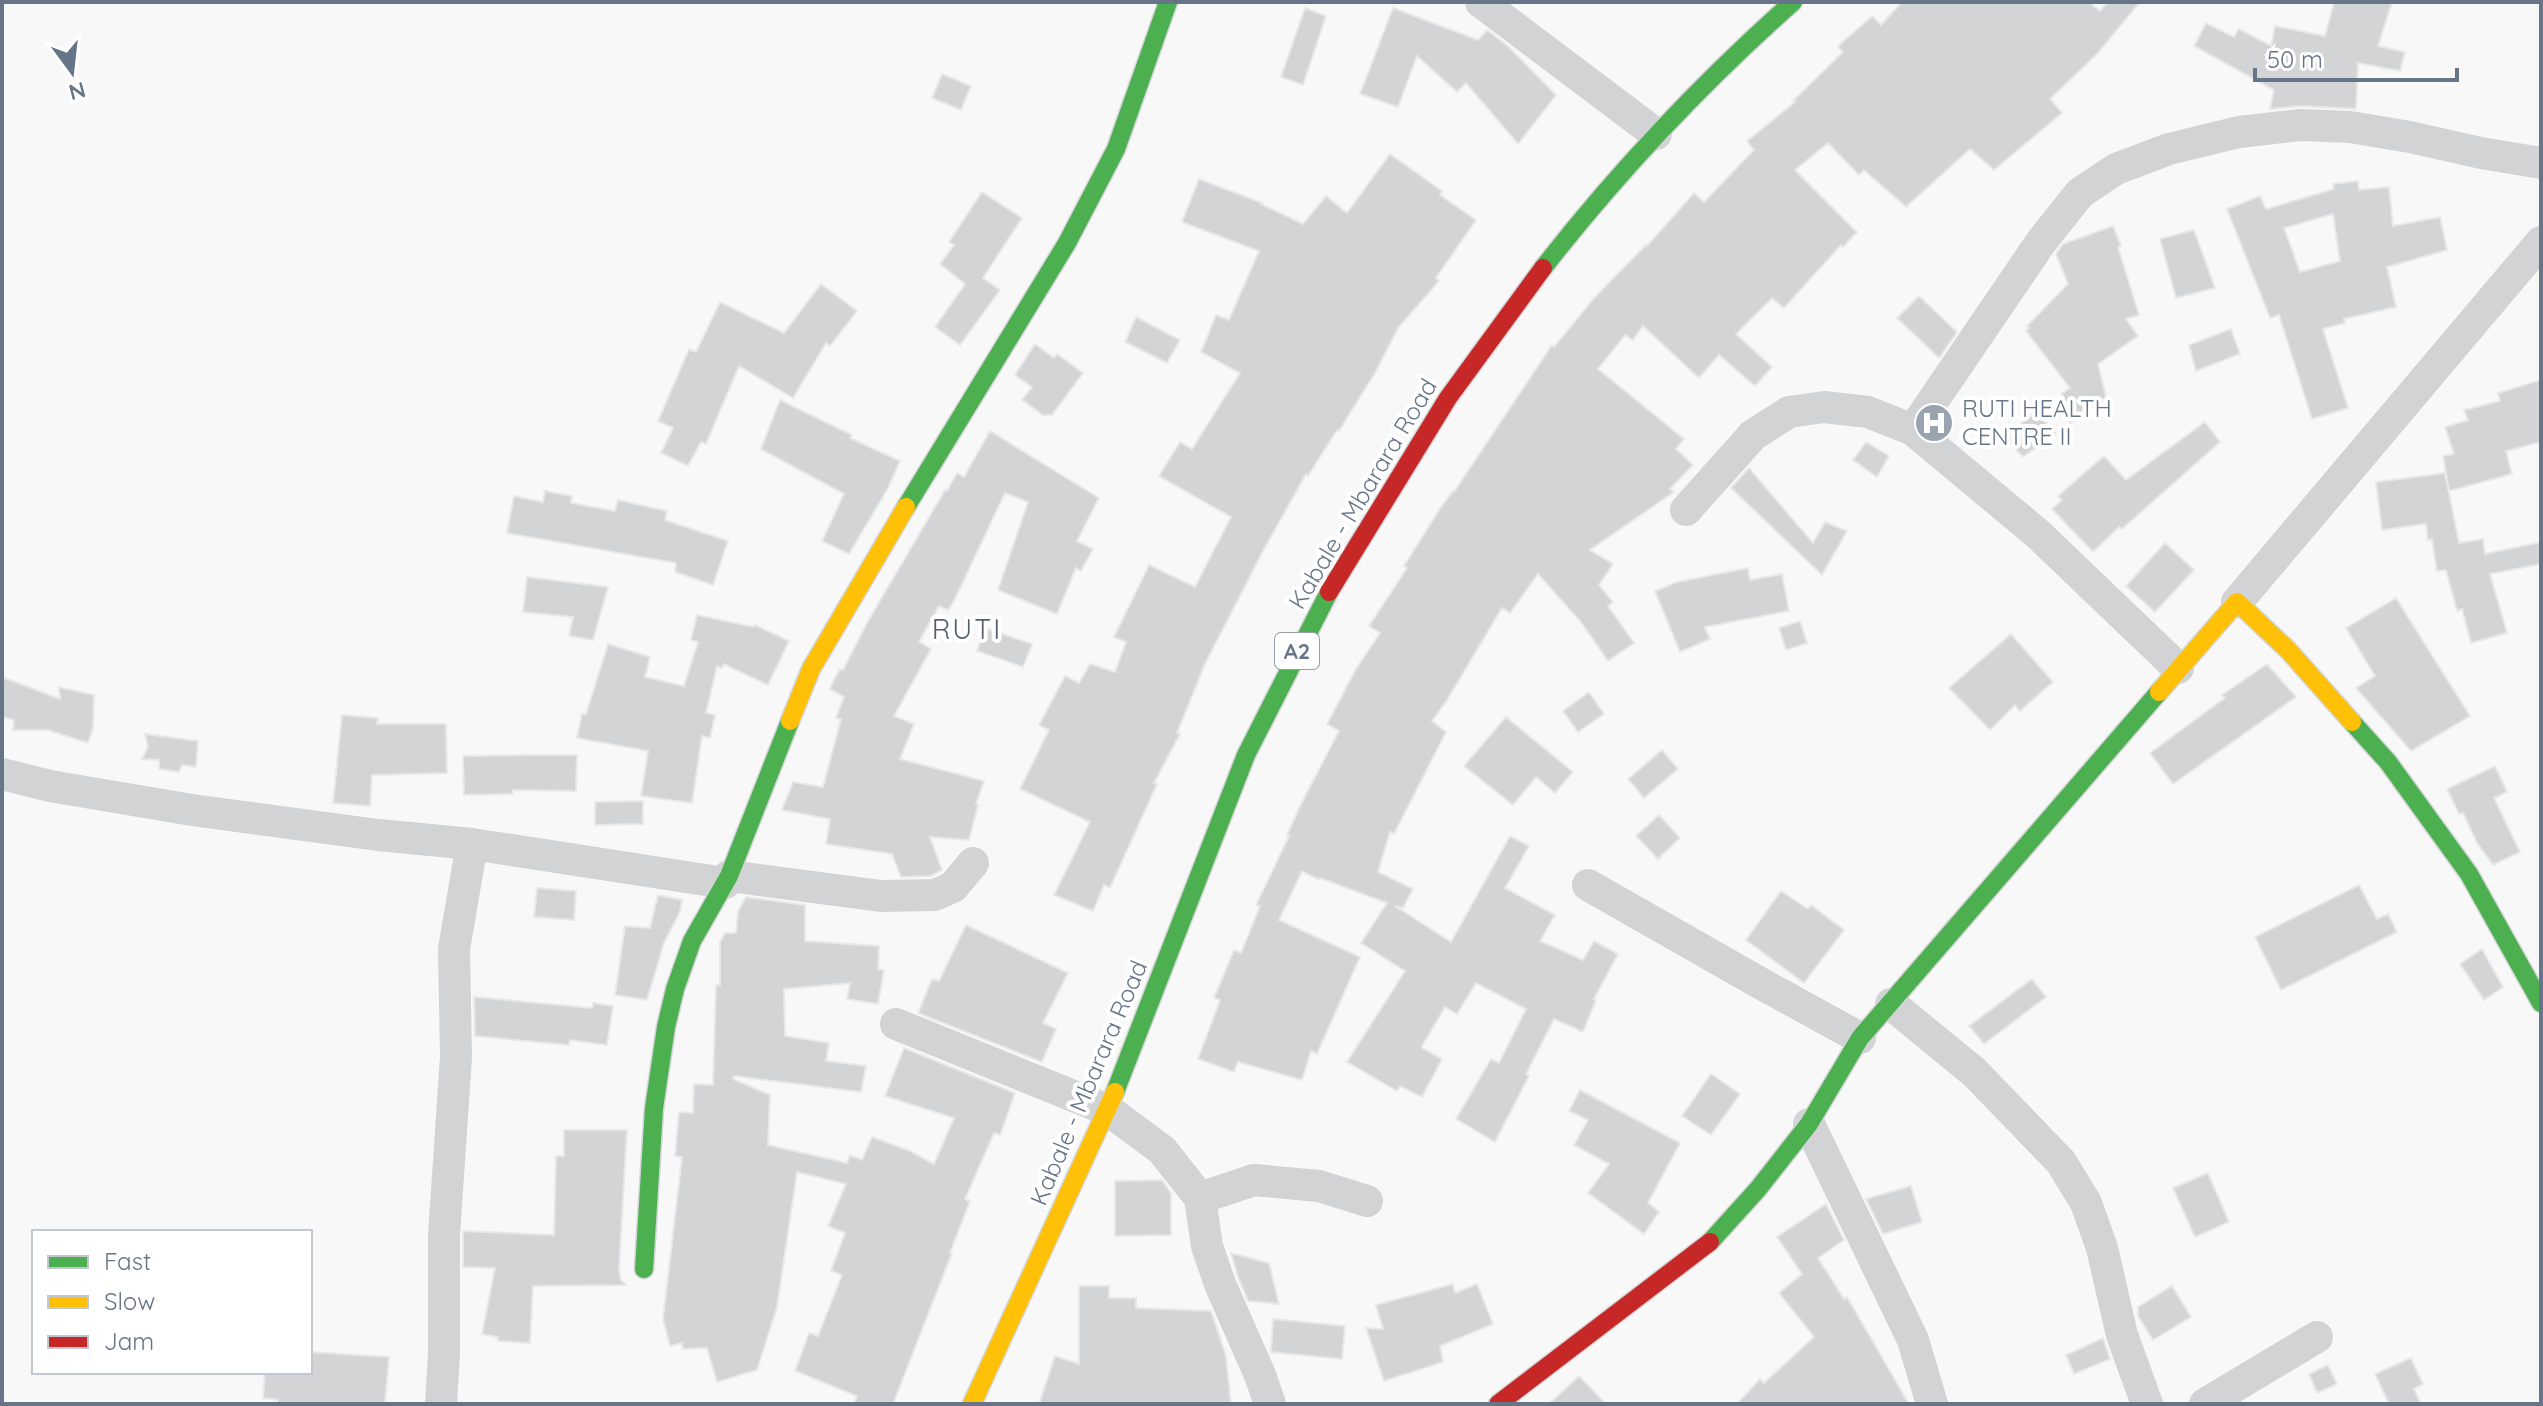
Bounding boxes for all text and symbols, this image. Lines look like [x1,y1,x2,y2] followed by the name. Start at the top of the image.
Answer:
[32,32,112,112] north arrow
[2255,32,2457,82] scale bar
[2267,44,2323,74] text: 50 m
[66,76,89,107] text: N
[1282,373,1443,614] street label: Kabale - Mbarara Road
[1962,393,2112,451] place label: RUTI HEALTH CENTRE II
[1913,402,1955,444] hospital icon: RUTI HEALTH CENTRE II
[932,611,1002,646] district label: RUTI
[1275,633,1319,669] road number: A2
[1023,956,1153,1210] street label: Kabale - Mbarara Road
[32,1230,312,1374] legend
[104,1246,151,1276] text: Fast
[104,1286,155,1316] text: Slow
[104,1326,154,1356] text: Jam

